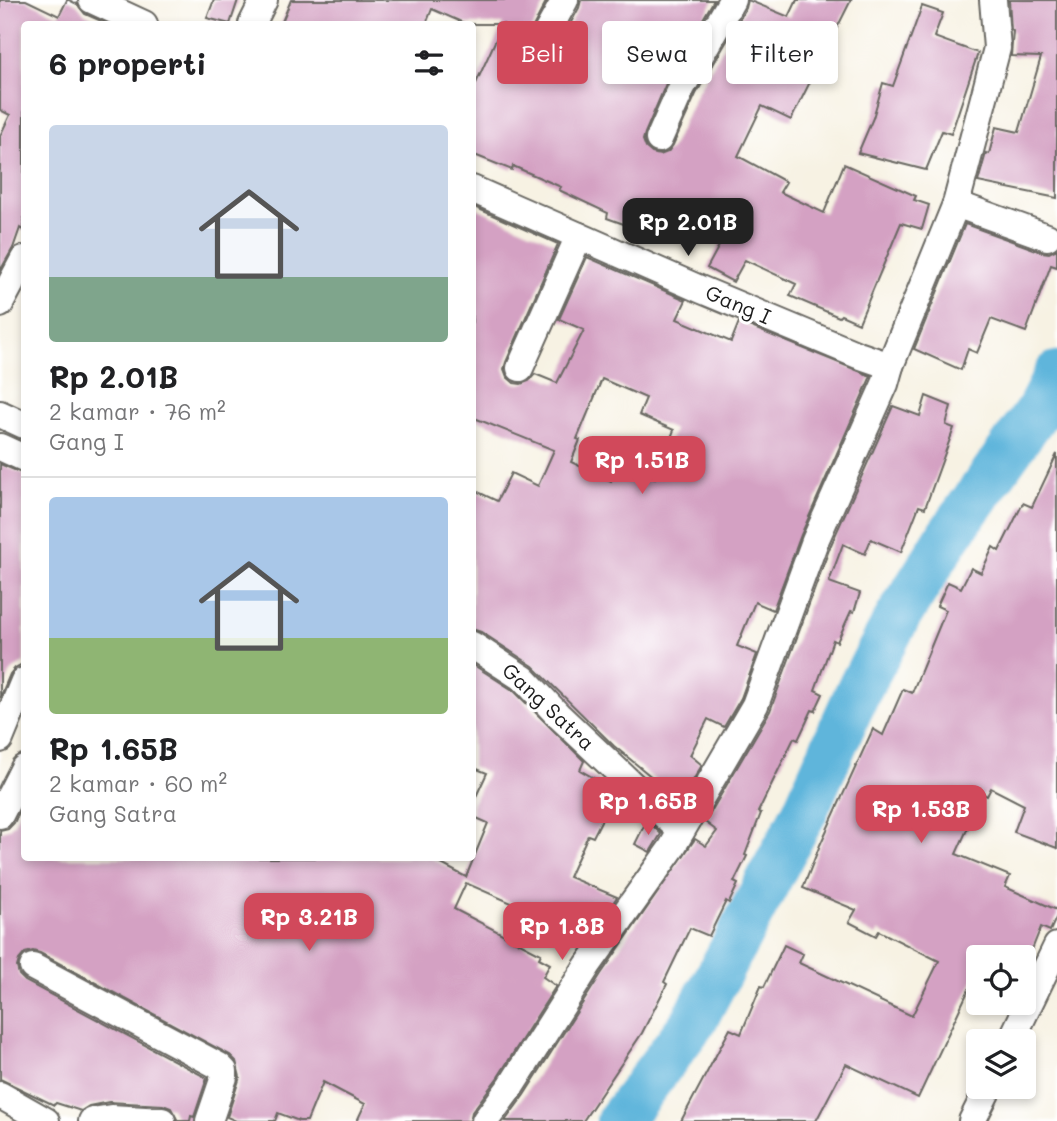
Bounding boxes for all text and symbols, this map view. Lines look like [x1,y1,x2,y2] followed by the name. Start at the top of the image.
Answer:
[497,21,588,84] chip: Beli
[602,21,712,84] chip: Sewa
[726,21,838,84] chip: Filter
[49,43,207,83] text: 6 properti
[410,44,448,82] icon: filters
[186,171,312,297] icon: home
[616,198,760,258] pin: Rp 2.01B
[638,206,738,236] text: Rp 2.01B
[702,278,775,329] street label: Gang I
[49,356,178,396] text: Rp 2.01B
[49,396,226,426] text: 2 kamar · 76 m²
[49,426,124,456] text: Gang I
[570,436,714,496] pin: Rp 1.51B
[594,444,690,474] text: Rp 1.51B
[186,543,312,669] icon: home
[497,656,601,756] street label: Gang Satra
[49,728,178,768] text: Rp 1.65B
[49,768,227,798] text: 2 kamar · 60 m²
[576,778,720,837] pin: Rp 1.65B
[599,785,697,815] text: Rp 1.65B
[849,786,993,845] pin: Rp 1.53B
[872,793,970,823] text: Rp 1.53B
[49,798,177,828] text: Gang Satra
[237,894,381,953] pin: Rp 3.21B
[260,901,358,931] text: Rp 3.21B
[497,902,627,962] pin: Rp 1.8B
[519,910,605,940] text: Rp 1.8B
[966,945,1036,1099] map controls
[966,945,1036,1015] button: locate
[966,1029,1036,1099] button: layers

